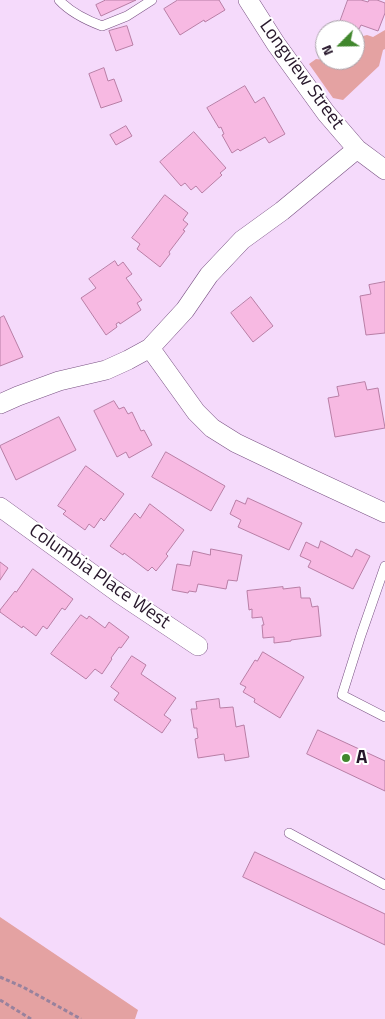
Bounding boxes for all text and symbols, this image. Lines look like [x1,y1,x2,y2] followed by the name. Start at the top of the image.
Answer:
[254,16,348,134] street label: Longview Street
[315,20,365,70] north arrow
[315,42,338,59] text: N
[24,520,174,634] street label: Columbia Place West
[356,747,367,769] place label: A
[340,752,352,764] marker: A

